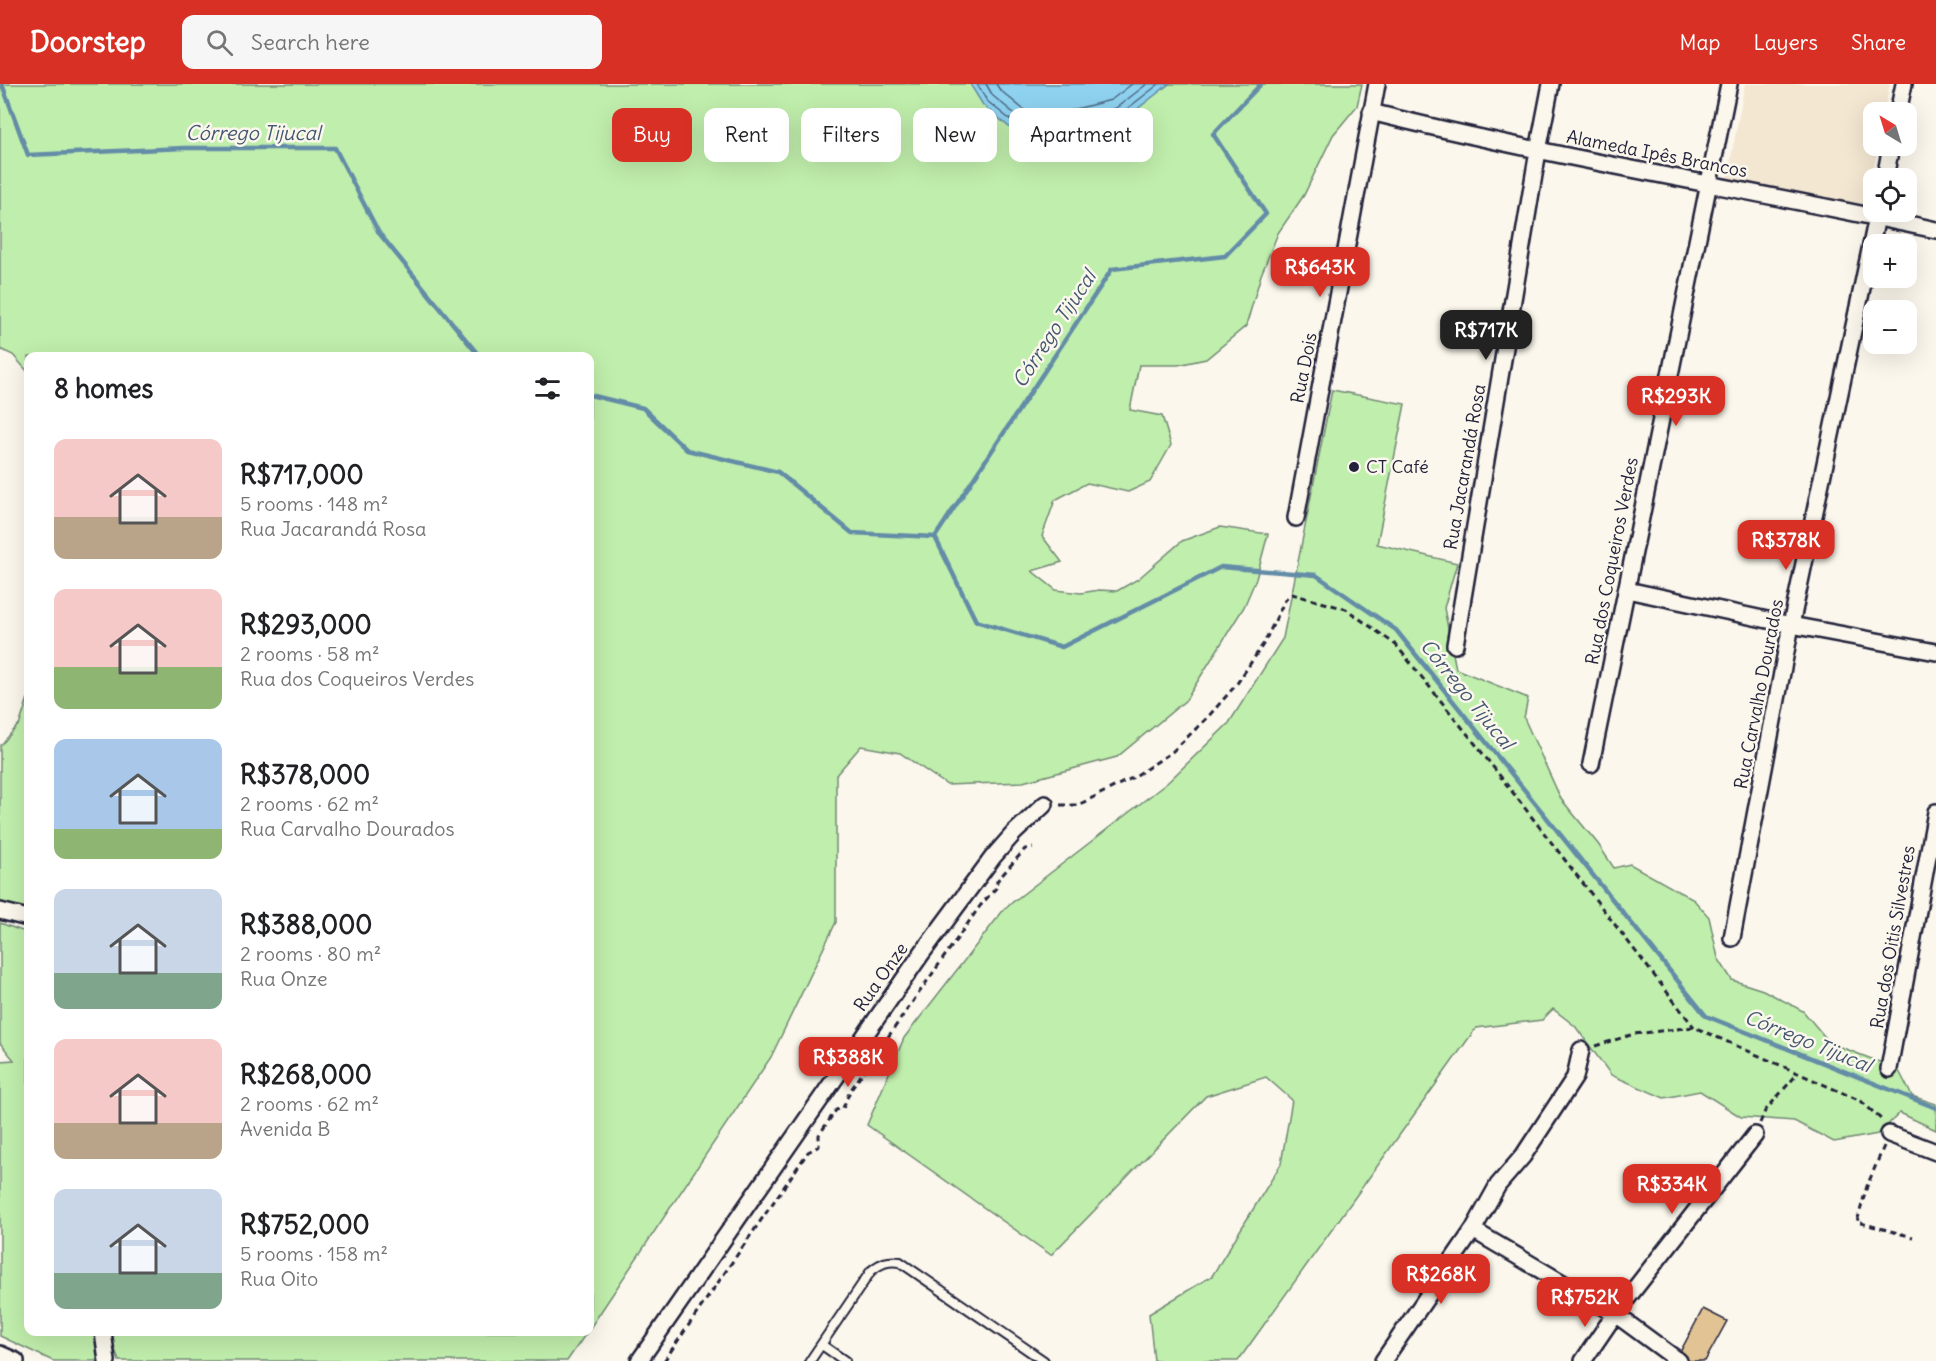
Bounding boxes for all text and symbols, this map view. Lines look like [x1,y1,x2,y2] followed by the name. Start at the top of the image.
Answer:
[182,15,602,69] search box
[30,24,146,60] text: Doorstep
[203,26,236,59] icon: search
[251,28,370,56] text: Search here
[1680,29,1720,56] text: Map
[1753,29,1818,56] text: Layers
[1851,29,1906,56] text: Share
[1863,102,1917,156] north arrow
[1863,102,1917,354] map controls
[612,108,692,162] chip: Buy
[704,108,789,162] chip: Rent
[801,108,901,162] chip: Filters
[913,108,997,162] chip: New
[1009,108,1153,162] chip: Apartment
[186,120,323,145] water label: Córrego Tijucal
[1565,125,1749,182] street label: Alameda Ipês Brancos
[1863,168,1917,222] button: locate
[1863,234,1917,288] button: +
[1271,247,1369,298] pin: R$643K
[1285,254,1355,279] text: R$643K
[1006,263,1102,392] water label: Córrego Tijucal
[1863,300,1917,354] button: −
[1437,310,1535,361] pin: R$717K
[1454,317,1518,342] text: R$717K
[1285,331,1322,405] street label: Rua Dois
[54,372,153,405] text: 8 homes
[531,372,564,405] icon: filters
[1627,376,1725,427] pin: R$293K
[1439,382,1490,552] street label: Rua Jacarandá Rosa
[1641,383,1711,408] text: R$293K
[1366,455,1429,478] place label: CT Café
[1580,455,1643,667] street label: Rua dos Coqueiros Verdes
[240,458,364,491] text: R$717,000
[1347,460,1361,474] marker: CT Café
[102,463,174,535] icon: home
[240,491,388,516] text: 5 rooms · 148 m²
[240,516,426,541] text: Rua Jacarandá Rosa
[1737,520,1835,571] pin: R$378K
[1752,527,1820,552] text: R$378K
[1729,597,1788,791] street label: Rua Carvalho Dourados
[240,608,372,641] text: R$293,000
[102,613,174,685] icon: home
[1415,633,1521,756] water label: Córrego Tijucal
[240,641,380,666] text: 2 rooms · 58 m²
[240,666,474,691] text: Rua dos Coqueiros Verdes
[240,758,370,791] text: R$378,000
[102,763,174,835] icon: home
[240,791,379,816] text: 2 rooms · 62 m²
[240,816,454,841] text: Rua Carvalho Dourados
[1865,844,1920,1030] street label: Rua dos Oitis Silvestres
[240,908,372,941] text: R$388,000
[102,913,174,985] icon: home
[849,938,913,1016] street label: Rua Onze
[240,941,381,966] text: 2 rooms · 80 m²
[240,966,327,991] text: Rua Onze
[1741,1004,1878,1078] water label: Córrego Tijucal
[799,1037,897,1088] pin: R$388K
[813,1044,883,1069] text: R$388K
[240,1058,372,1091] text: R$268,000
[102,1063,174,1135] icon: home
[240,1091,379,1116] text: 2 rooms · 62 m²
[240,1116,330,1141] text: Avenida B
[1623,1164,1721,1215] pin: R$334K
[1637,1171,1707,1196] text: R$334K
[240,1208,370,1241] text: R$752,000
[102,1213,174,1285] icon: home
[240,1241,388,1266] text: 5 rooms · 158 m²
[1392,1254,1490,1305] pin: R$268K
[1406,1261,1476,1286] text: R$268K
[240,1266,318,1291] text: Rua Oito
[1536,1277,1634,1328] pin: R$752K
[1551,1284,1619,1309] text: R$752K

